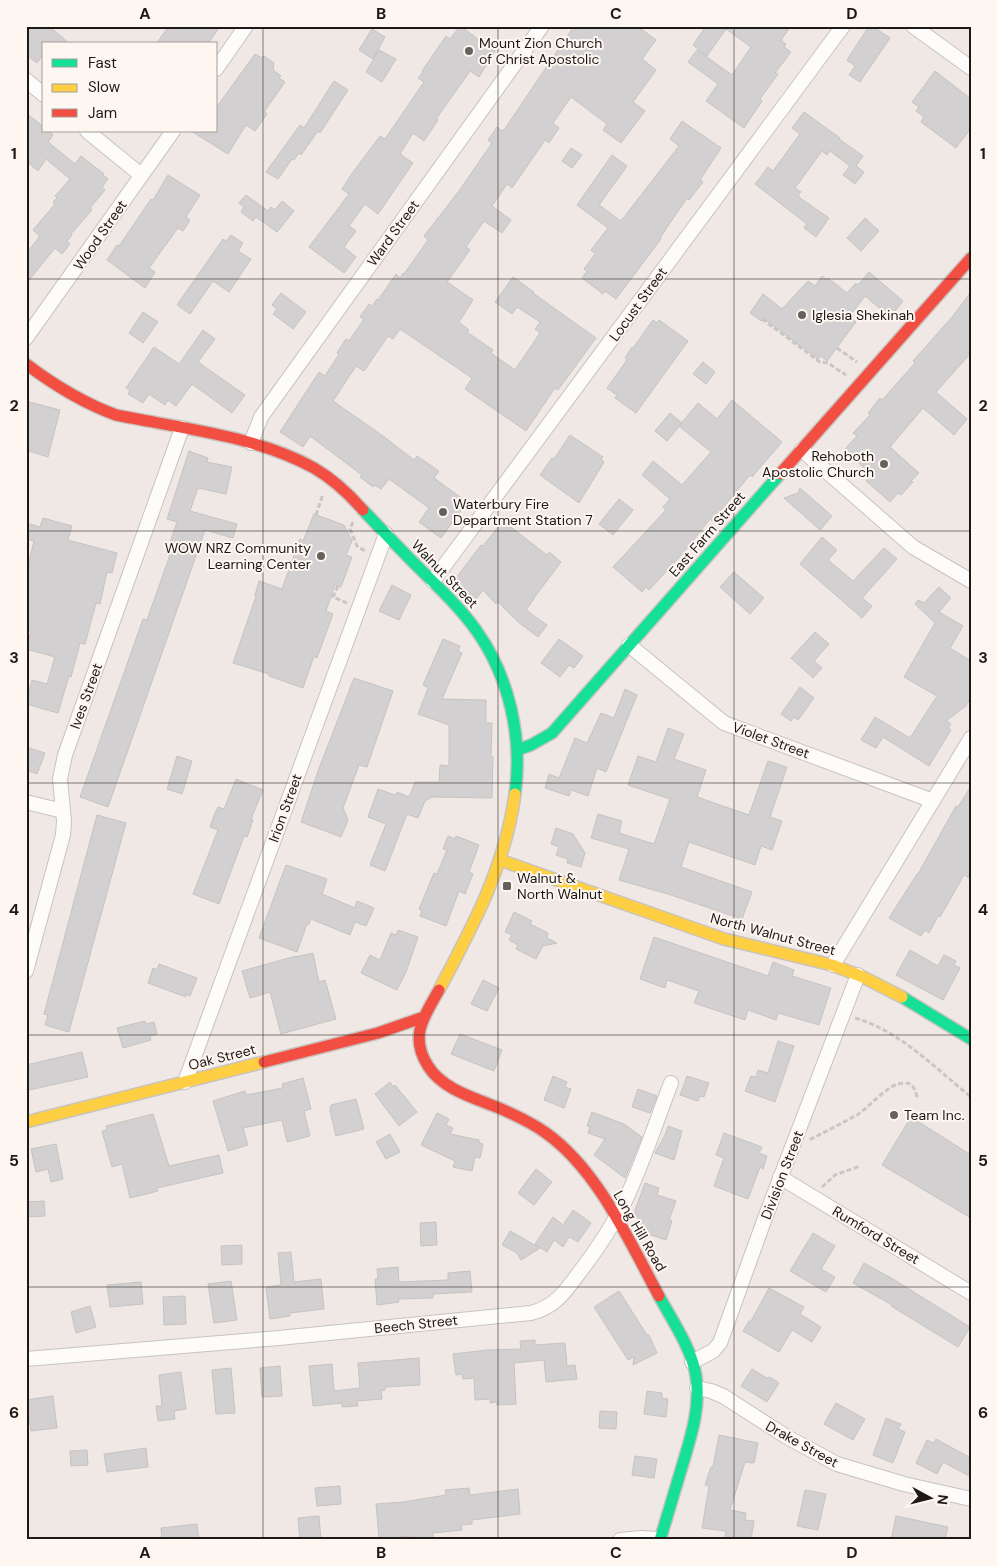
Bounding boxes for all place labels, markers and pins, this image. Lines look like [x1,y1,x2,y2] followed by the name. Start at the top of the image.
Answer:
[479,34,602,68] place label: Mount Zion Church of Christ Apostolic
[463,45,475,57] marker: Mount Zion Church of Christ Apostolic
[812,306,914,324] place label: Iglesia Shekinah
[796,309,808,321] marker: Iglesia Shekinah
[762,447,874,481] place label: Rehoboth Apostolic Church
[878,458,890,470] marker: Rehoboth Apostolic Church
[453,495,593,529] place label: Waterbury Fire Department Station 7
[437,506,449,518] marker: Waterbury Fire Department Station 7
[165,539,311,573] place label: WOW NRZ Community Learning Center
[315,550,327,562] marker: WOW NRZ Community Learning Center
[517,869,603,903] place label: Walnut & North Walnut
[501,880,513,892] marker: Walnut & North Walnut
[904,1106,965,1124] place label: Team Inc.
[888,1109,900,1121] marker: Team Inc.

